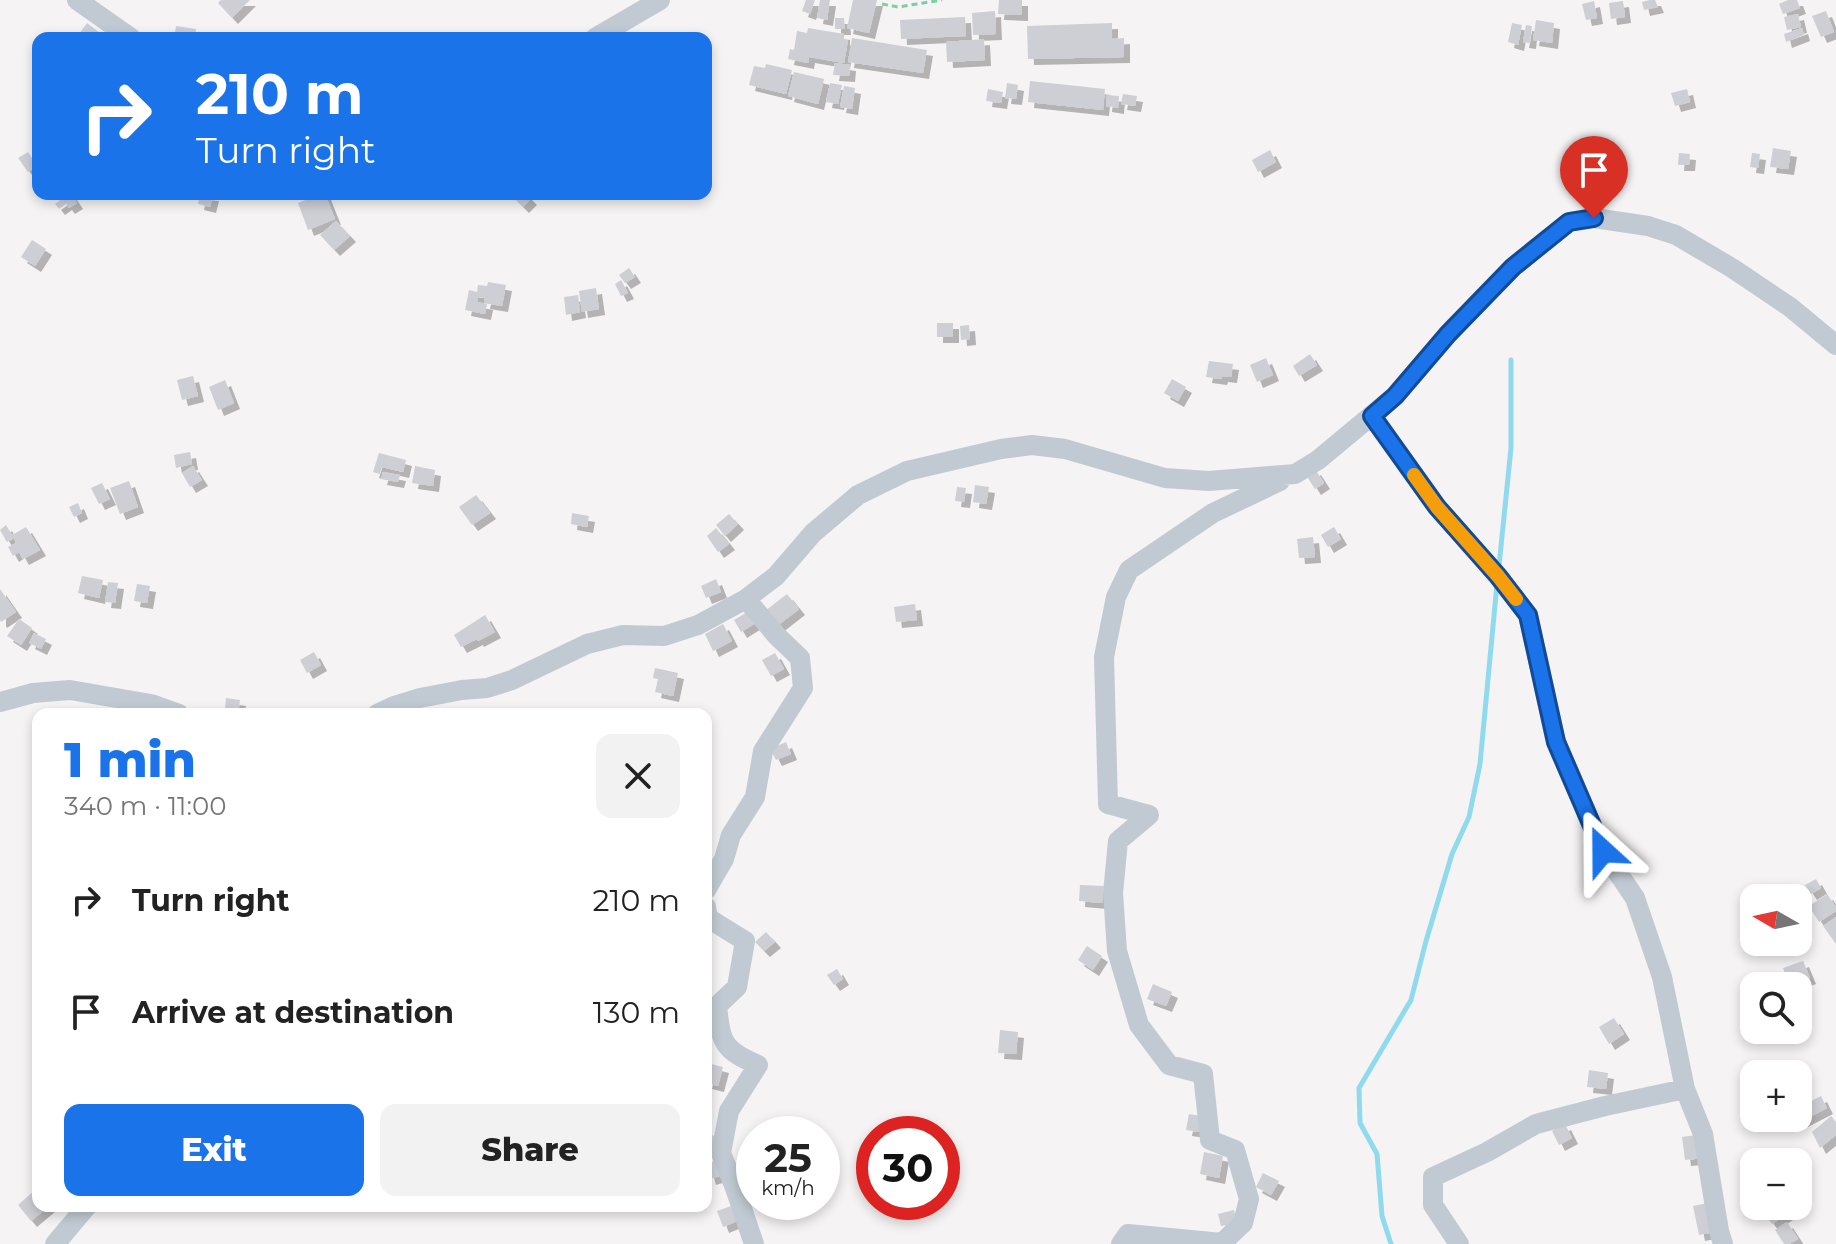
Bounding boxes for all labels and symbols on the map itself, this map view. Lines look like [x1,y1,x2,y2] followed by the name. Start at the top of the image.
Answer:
[1560,136,1628,218] pin
[1561,809,1645,893] position arrow
[1740,884,1812,956] north arrow
[856,1116,960,1220] speed limit sign: 30

